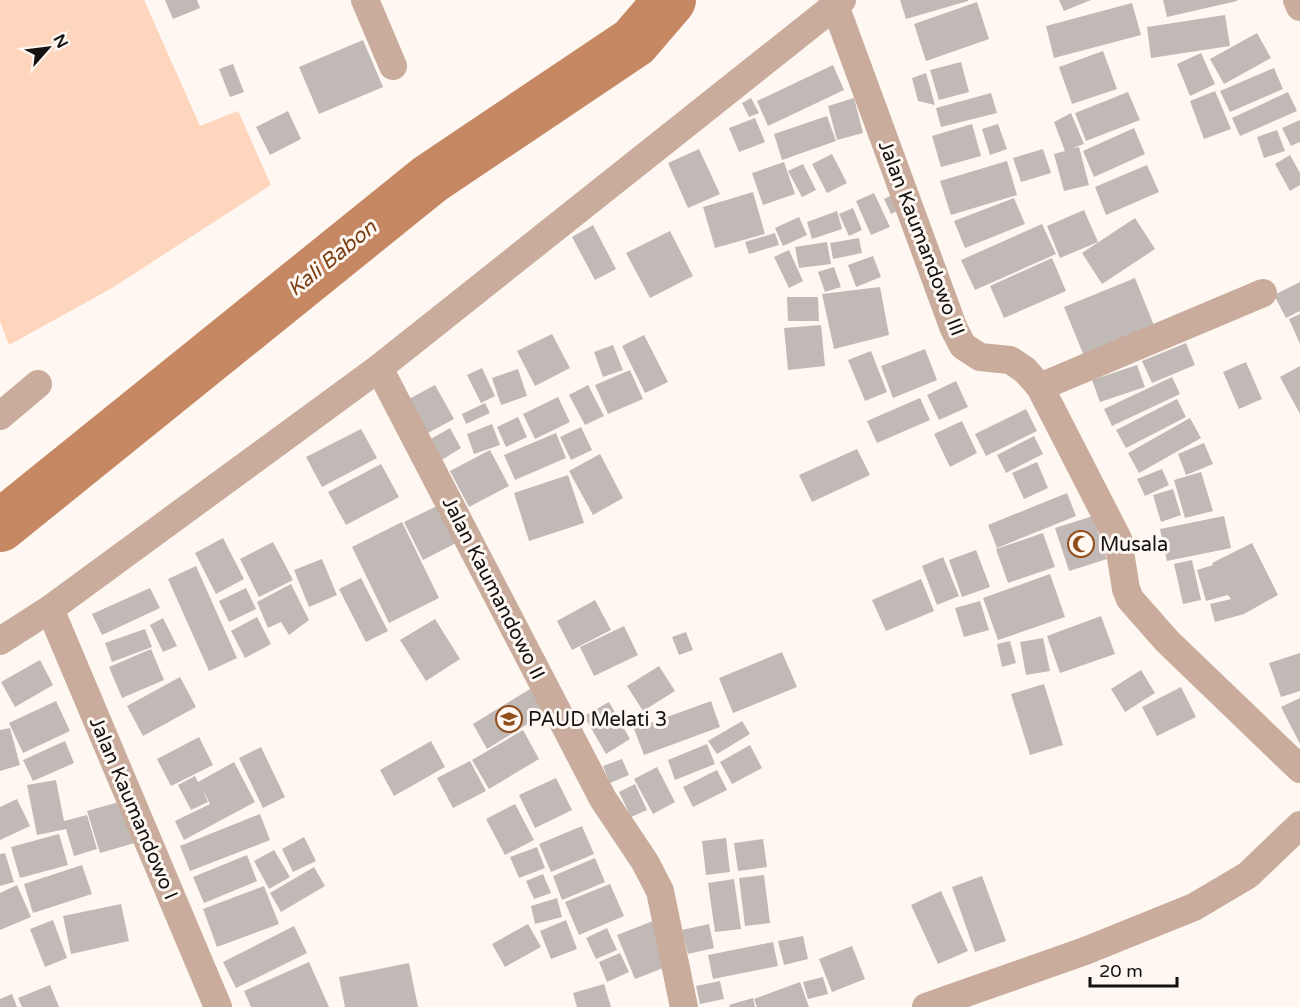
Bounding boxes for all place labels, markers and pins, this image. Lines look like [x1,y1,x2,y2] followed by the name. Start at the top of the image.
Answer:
[1066,529,1096,559] mosque icon: Musala
[1100,533,1168,557] place label: Musala
[494,704,524,734] school or university icon: PAUD Melati 3
[528,708,667,732] place label: PAUD Melati 3

